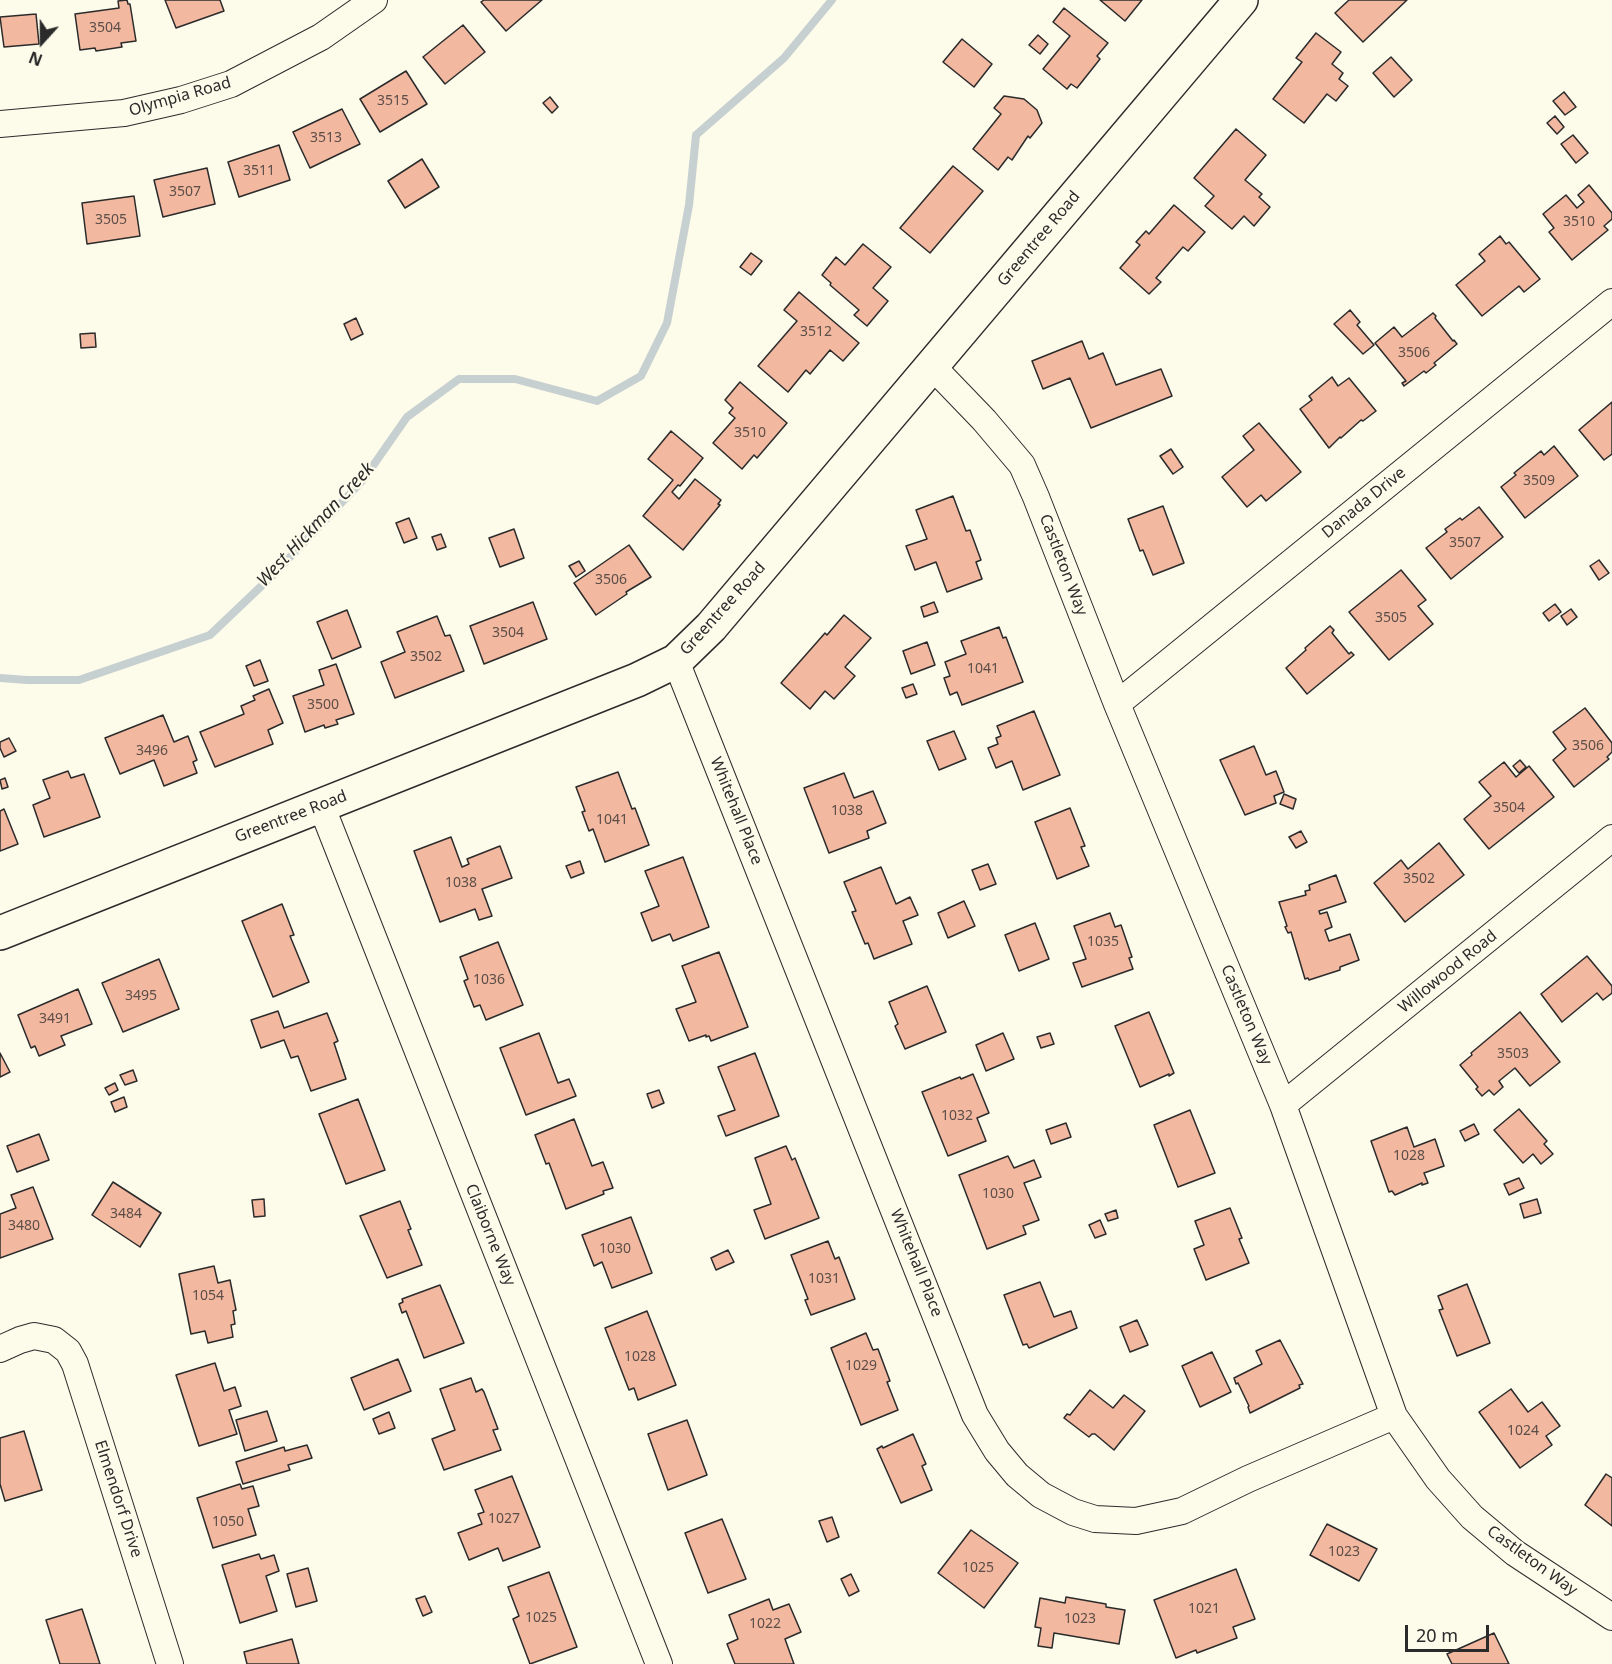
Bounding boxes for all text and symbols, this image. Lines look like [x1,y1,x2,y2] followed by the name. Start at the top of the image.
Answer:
[12,12,72,72] north arrow
[89,20,121,36] house number: 3504
[26,46,46,71] text: N
[127,73,233,121] street label: Olympia Road
[377,93,409,109] house number: 3515
[310,130,342,146] house number: 3513
[243,163,275,179] house number: 3511
[169,184,201,200] house number: 3507
[994,187,1084,291] street label: Greentree Road
[95,212,127,228] house number: 3505
[1563,214,1595,230] house number: 3510
[800,324,832,340] house number: 3512
[1398,345,1430,361] house number: 3506
[734,425,766,441] house number: 3510
[253,458,379,592] water label: West Hickman Creek
[1318,463,1410,543] street label: Danada Drive
[1523,473,1555,489] house number: 3509
[1035,512,1091,618] street label: Castleton Way
[1449,535,1481,551] house number: 3507
[676,559,770,659] street label: Greentree Road
[595,572,627,588] house number: 3506
[1375,610,1407,626] house number: 3505
[492,625,524,641] house number: 3504
[410,649,442,665] house number: 3502
[967,661,999,677] house number: 1041
[307,697,339,713] house number: 3500
[1572,738,1604,754] house number: 3506
[136,743,168,759] house number: 3496
[706,754,766,868] street label: Whitehall Place
[232,787,350,847] street label: Greentree Road
[1493,800,1525,816] house number: 3504
[831,803,863,819] house number: 1038
[596,812,628,828] house number: 1041
[1403,871,1435,887] house number: 3502
[445,875,477,891] house number: 1038
[1395,926,1501,1018] street label: Willowood Road
[1087,934,1119,950] house number: 1035
[1216,962,1276,1068] street label: Castleton Way
[473,972,505,988] house number: 1036
[125,988,157,1004] house number: 3495
[39,1011,71,1027] house number: 3491
[1497,1046,1529,1062] house number: 3503
[941,1108,973,1124] house number: 1032
[1393,1148,1425,1164] house number: 1028
[461,1181,519,1289] street label: Claiborne Way
[982,1186,1014,1202] house number: 1030
[110,1206,142,1222] house number: 3484
[886,1206,946,1320] street label: Whitehall Place
[8,1218,40,1234] house number: 3480
[599,1241,631,1257] house number: 1030
[808,1271,840,1287] house number: 1031
[192,1288,224,1304] house number: 1054
[624,1349,656,1365] house number: 1028
[845,1358,877,1374] house number: 1029
[1507,1423,1539,1439] house number: 1024
[90,1438,146,1560] street label: Elmendorf Drive
[488,1511,520,1527] house number: 1027
[212,1514,244,1530] house number: 1050
[1483,1522,1581,1600] street label: Castleton Way
[1328,1544,1360,1560] house number: 1023
[962,1560,994,1576] house number: 1025
[1188,1601,1220,1617] house number: 1021
[525,1610,557,1626] house number: 1025
[1064,1611,1096,1627] house number: 1023
[1408,1613,1492,1651] scale bar
[749,1616,781,1632] house number: 1022
[1416,1623,1458,1647] text: 20 m

